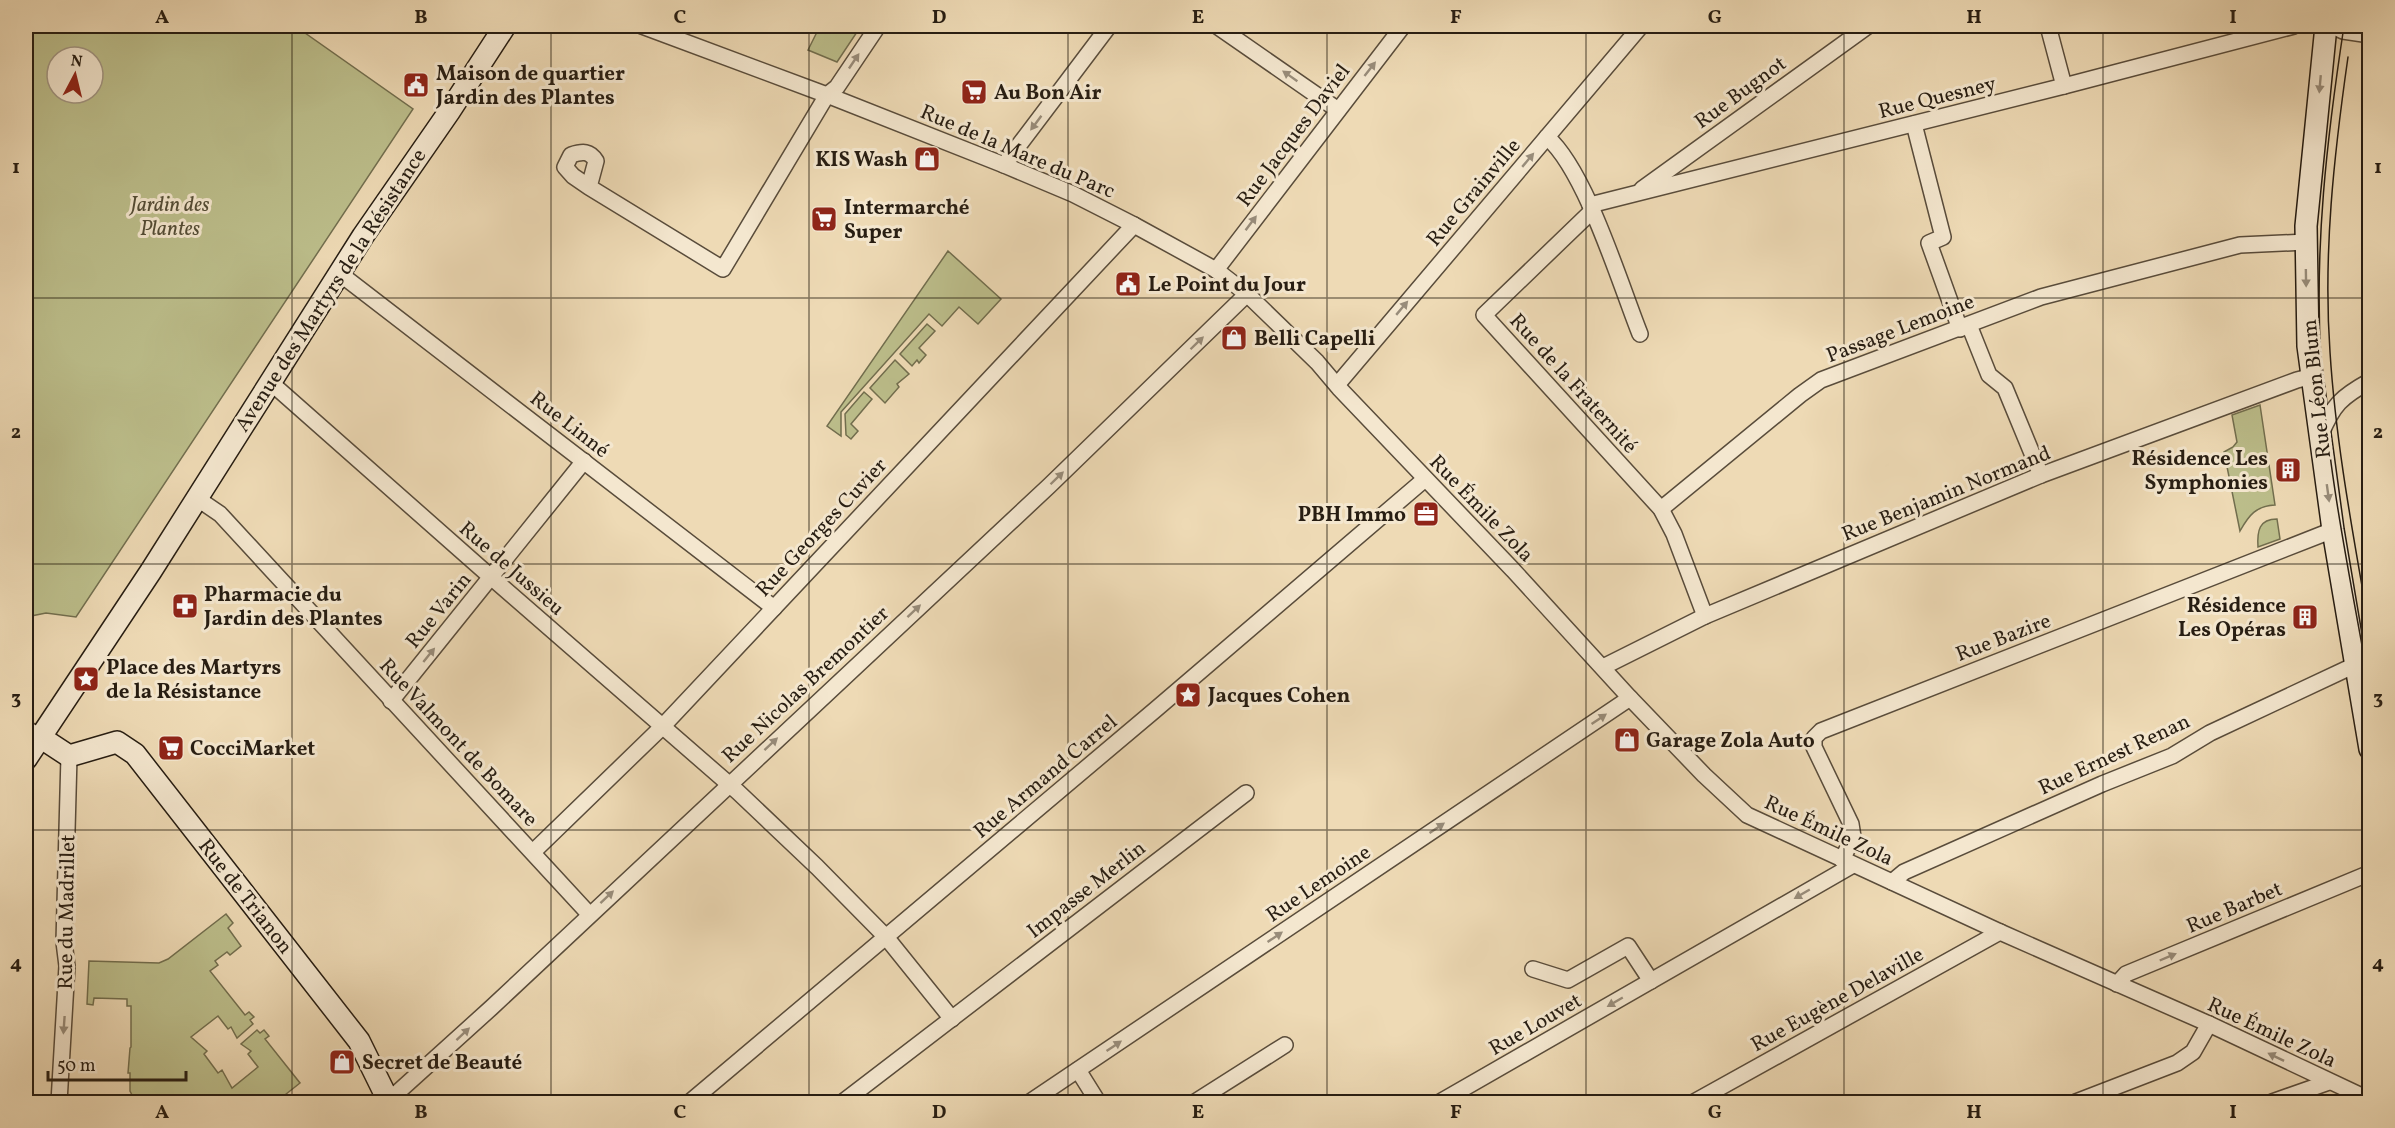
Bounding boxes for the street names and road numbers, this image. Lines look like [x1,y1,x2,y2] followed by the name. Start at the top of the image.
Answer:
[1689,50,1793,136] street label: Rue Bugnot
[1231,58,1358,213] street label: Rue Jacques Daviel
[1876,70,2000,127] street label: Rue Quesney
[916,98,1119,207] street label: Rue de la Mare du Parc
[1420,133,1528,253] street label: Rue Grainville
[229,144,434,438] street label: Avenue des Martyrs de la Résistance
[1822,288,1979,371] street label: Passage Lemoine
[1502,308,1644,460] street label: Rue de la Fraternité
[2296,318,2339,460] street label: Rue Léon Blum
[523,385,615,465] street label: Rue Linné
[1838,439,2055,550] street label: Rue Benjamin Normand
[1422,449,1540,569] street label: Rue Émile Zola
[750,452,894,604] street label: Rue Georges Cuvier
[452,515,570,623] street label: Rue de Jussieu
[399,567,479,655] street label: Rue Varin
[716,600,896,770] street label: Rue Nicolas Bremontier
[1952,607,2055,670] street label: Rue Bazire
[372,652,544,834] street label: Rue Valmont de Bomare
[968,708,1124,846] street label: Rue Armand Carrel
[2034,708,2195,803] street label: Rue Ernest Renan
[1759,789,1898,874] street label: Rue Émile Zola
[191,833,299,961] street label: Rue de Trianon
[52,834,83,990] street label: Rue du Madrillet
[1021,835,1152,946] street label: Impasse Merlin
[1261,838,1377,930] street label: Rue Lemoine
[2182,875,2287,942] street label: Rue Barbet
[1746,941,1929,1060] street label: Rue Eugène Delaville
[1484,987,1587,1064] street label: Rue Louvet
[2202,991,2341,1076] street label: Rue Émile Zola

